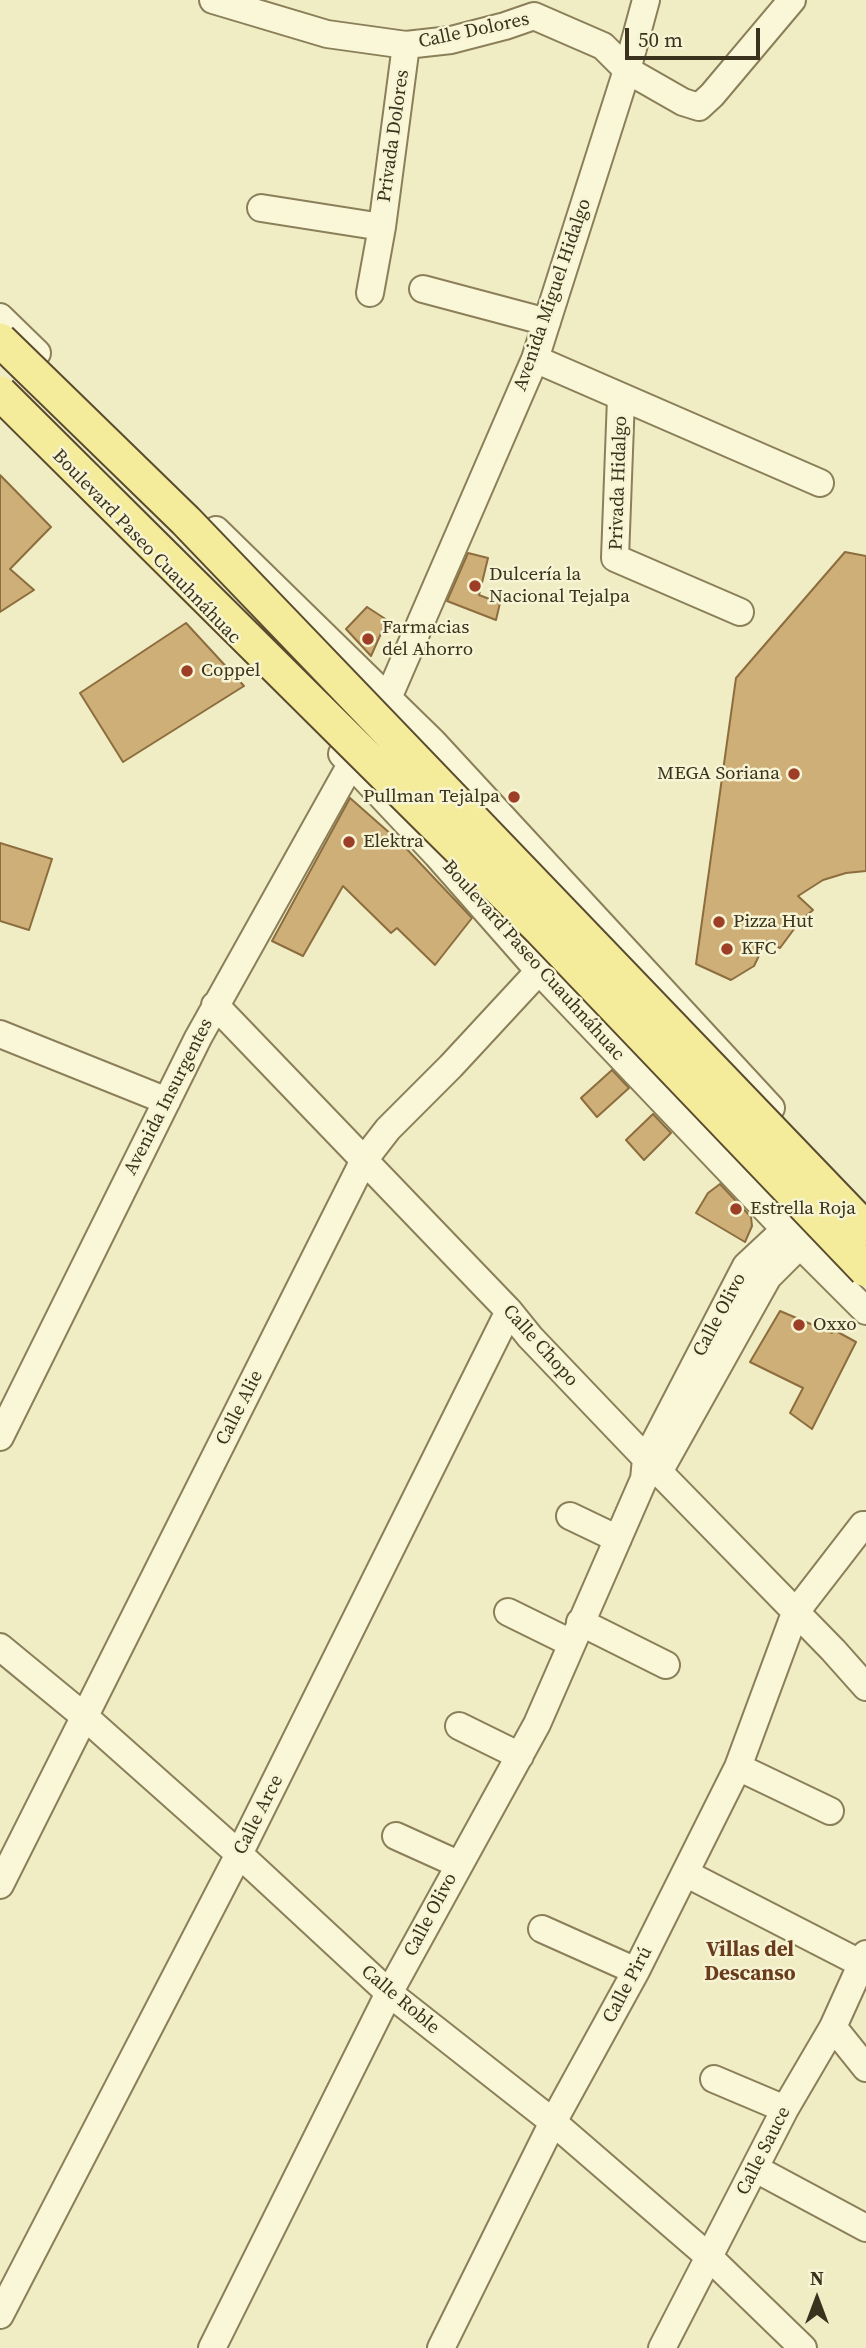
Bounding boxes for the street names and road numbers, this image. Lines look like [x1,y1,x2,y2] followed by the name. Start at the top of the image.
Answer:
[417,8,531,54] street label: Calle Dolores
[373,68,415,204] street label: Privada Dolores
[509,196,597,394] street label: Avenida Miguel Hidalgo
[605,415,633,551] street label: Privada Hidalgo
[47,445,245,649] street label: Boulevard Paseo Cuauhnáhuac
[437,856,629,1066] street label: Boulevard Paseo Cuauhnáhuac
[120,1015,218,1179] street label: Avenida Insurgentes
[689,1269,751,1361] street label: Calle Olivo
[497,1300,583,1392] street label: Calle Chopo
[212,1367,268,1449] street label: Calle Alie
[229,1771,289,1859] street label: Calle Arce
[400,1869,462,1961] street label: Calle Olivo
[598,1943,658,2027] street label: Calle Pirú
[356,1961,444,2039] street label: Calle Roble
[732,2103,796,2199] street label: Calle Sauce

